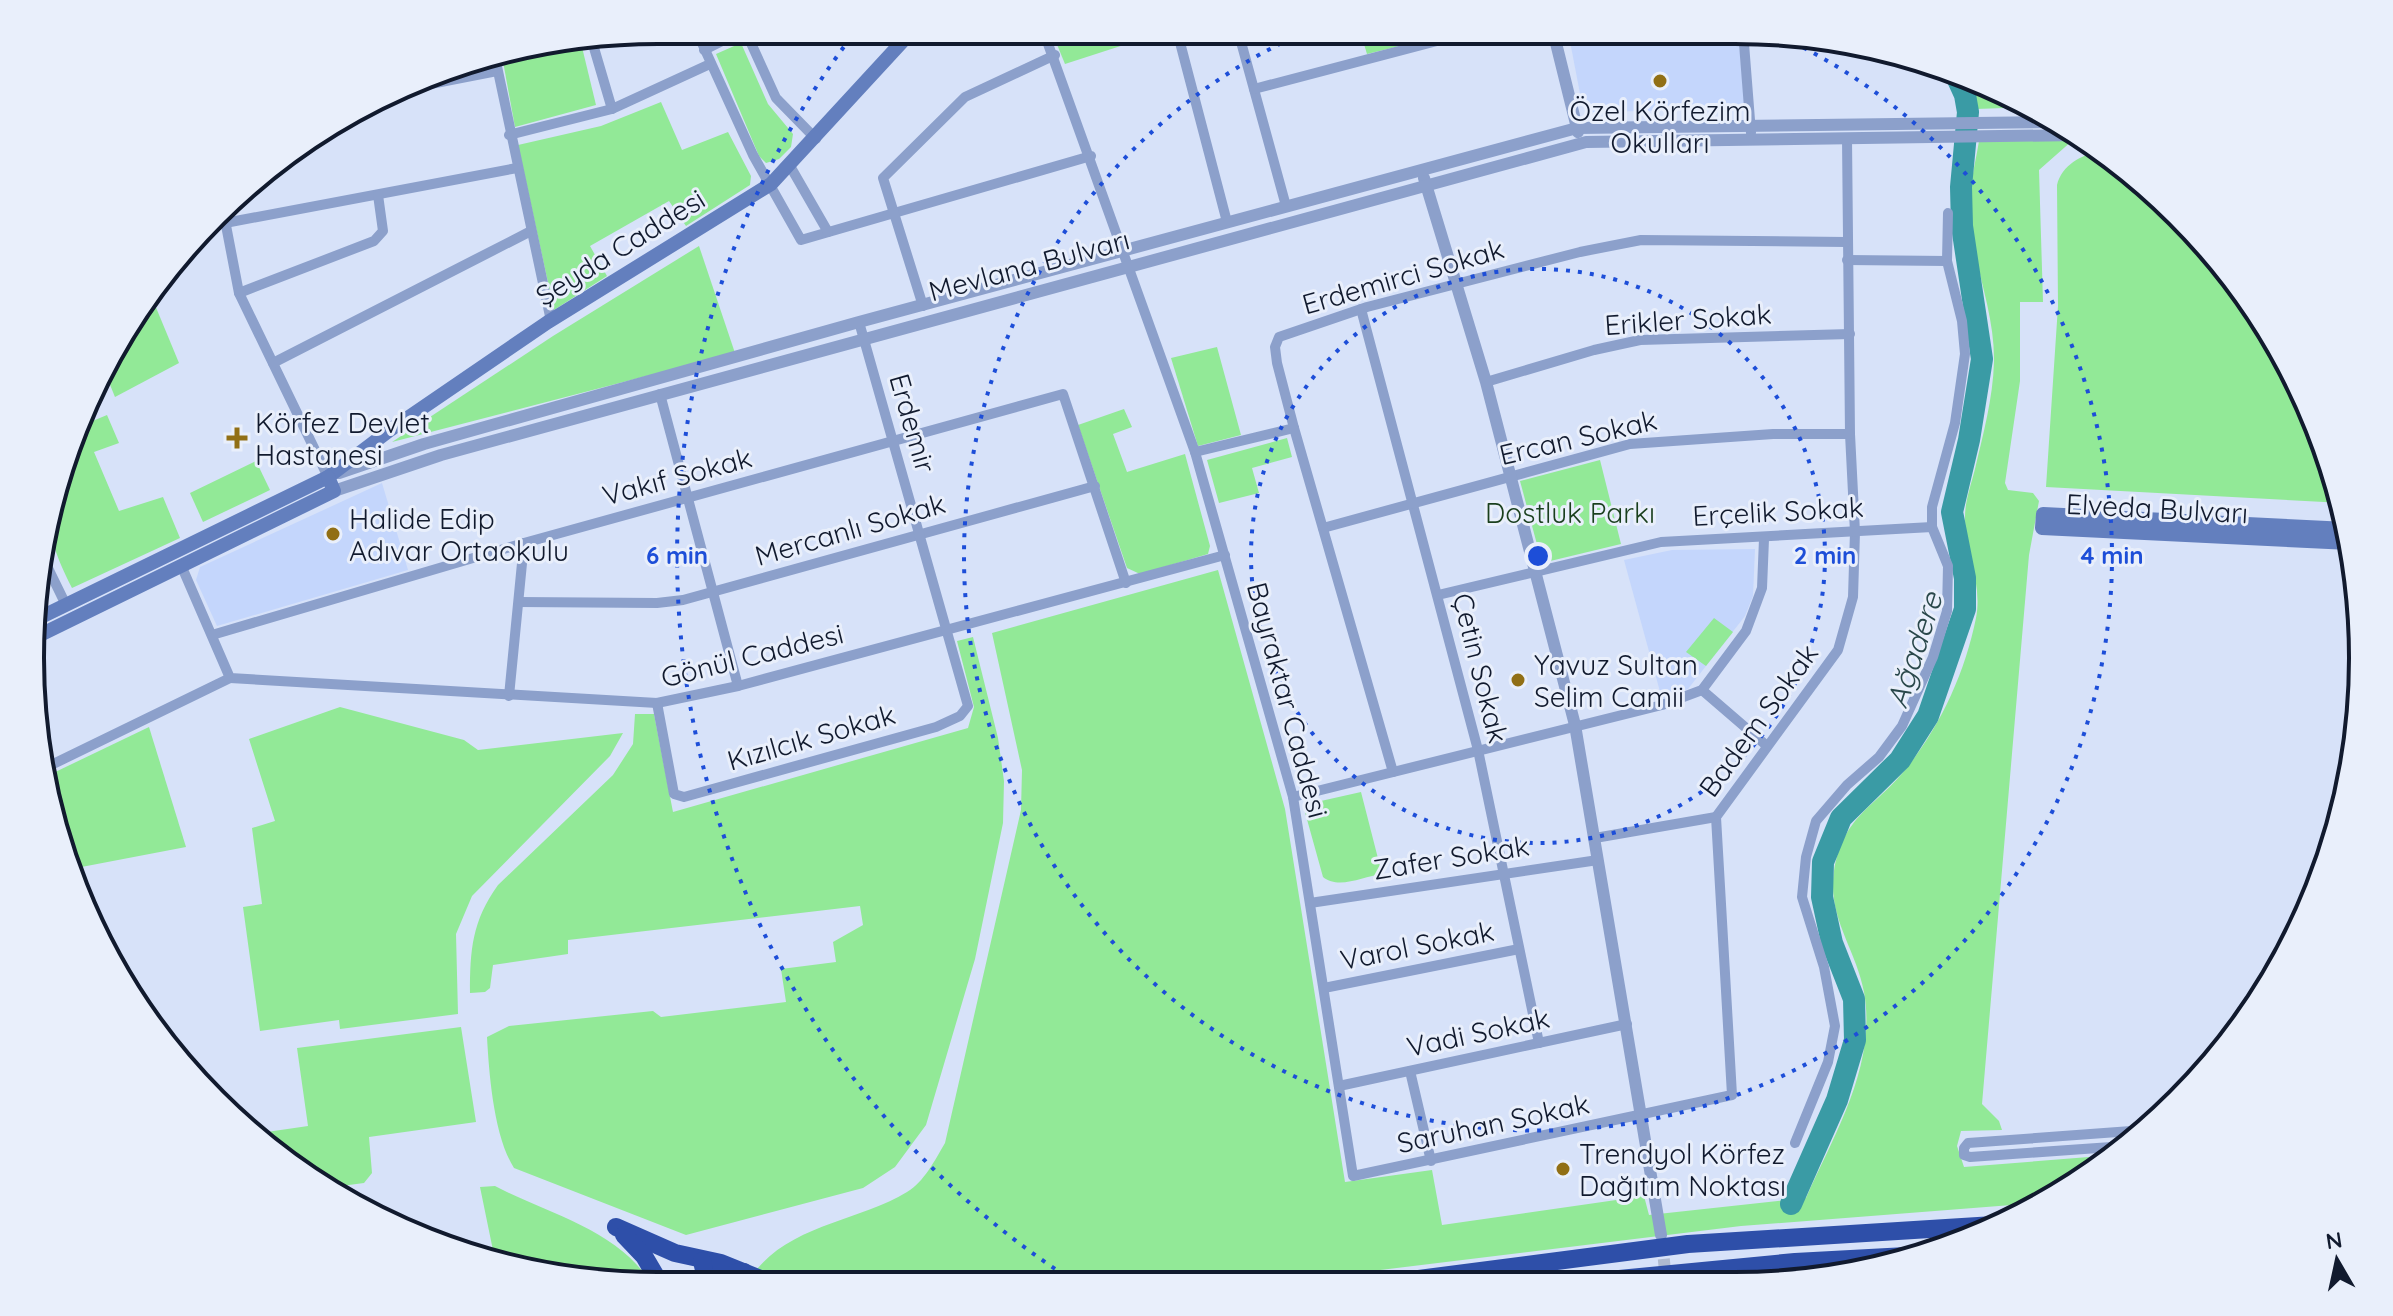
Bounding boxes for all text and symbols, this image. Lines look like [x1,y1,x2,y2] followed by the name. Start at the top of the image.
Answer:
[1651,72,1669,90] marker: Özel Körfezim Okulları
[1570,93,1750,160] place label: Özel Körfezim Okulları
[529,181,711,313] street label: Şeyda Caddesi
[925,221,1133,309] street label: Mevlana Bulvarı
[1298,230,1508,322] street label: Erdemirci Sokak
[1603,296,1773,342] street label: Erikler Sokak
[882,370,944,477] street label: Erdemir
[1496,402,1660,472] street label: Ercan Sokak
[255,405,430,472] place label: Körfez Devlet Hastanesi
[226,427,248,449] marker: Körfez Devlet Hastanesi
[598,439,756,513] street label: Vakıf Sokak
[751,485,949,573] street label: Mercanlı Sokak
[2065,486,2249,530] street label: Elveda Bulvarı
[1691,489,1865,533] street label: Erçelik Sokak
[1485,495,1655,530] park label: Dostluk Parkı
[349,501,569,568] place label: Halide Edip Adıvar Ortaokulu
[324,525,342,543] marker: Halide Edip Adıvar Ortaokulu
[646,540,708,570] text: 6 min
[1794,540,1856,570] text: 2 min
[2081,540,2143,570] text: 4 min
[1524,542,1552,570] centre of rings
[1240,578,1336,822] street label: Bayraktar Caddesi
[1877,586,1951,713] water label: Ağadere
[1446,590,1516,746] street label: Çetin Sokak
[657,615,847,695] street label: Gönül Caddesi
[1691,637,1825,803] street label: Badem Sokak
[1534,647,1698,714] place label: Yavuz Sultan Selim Camii
[1509,671,1527,689] marker: Yavuz Sultan Selim Camii
[723,696,899,778] street label: Kızılcık Sokak
[1370,827,1532,887] street label: Zafer Sokak
[1337,913,1497,977] street label: Varol Sokak
[1403,1000,1553,1064] street label: Vadi Sokak
[1394,1086,1592,1160] street label: Saruhan Sokak
[1579,1136,1786,1203] place label: Trendyol Körfez Dağıtım Noktası
[1554,1160,1572,1178] marker: Trendyol Körfez Dağıtım Noktası
[2297,1220,2377,1300] north arrow
[2324,1225,2344,1255] text: N

